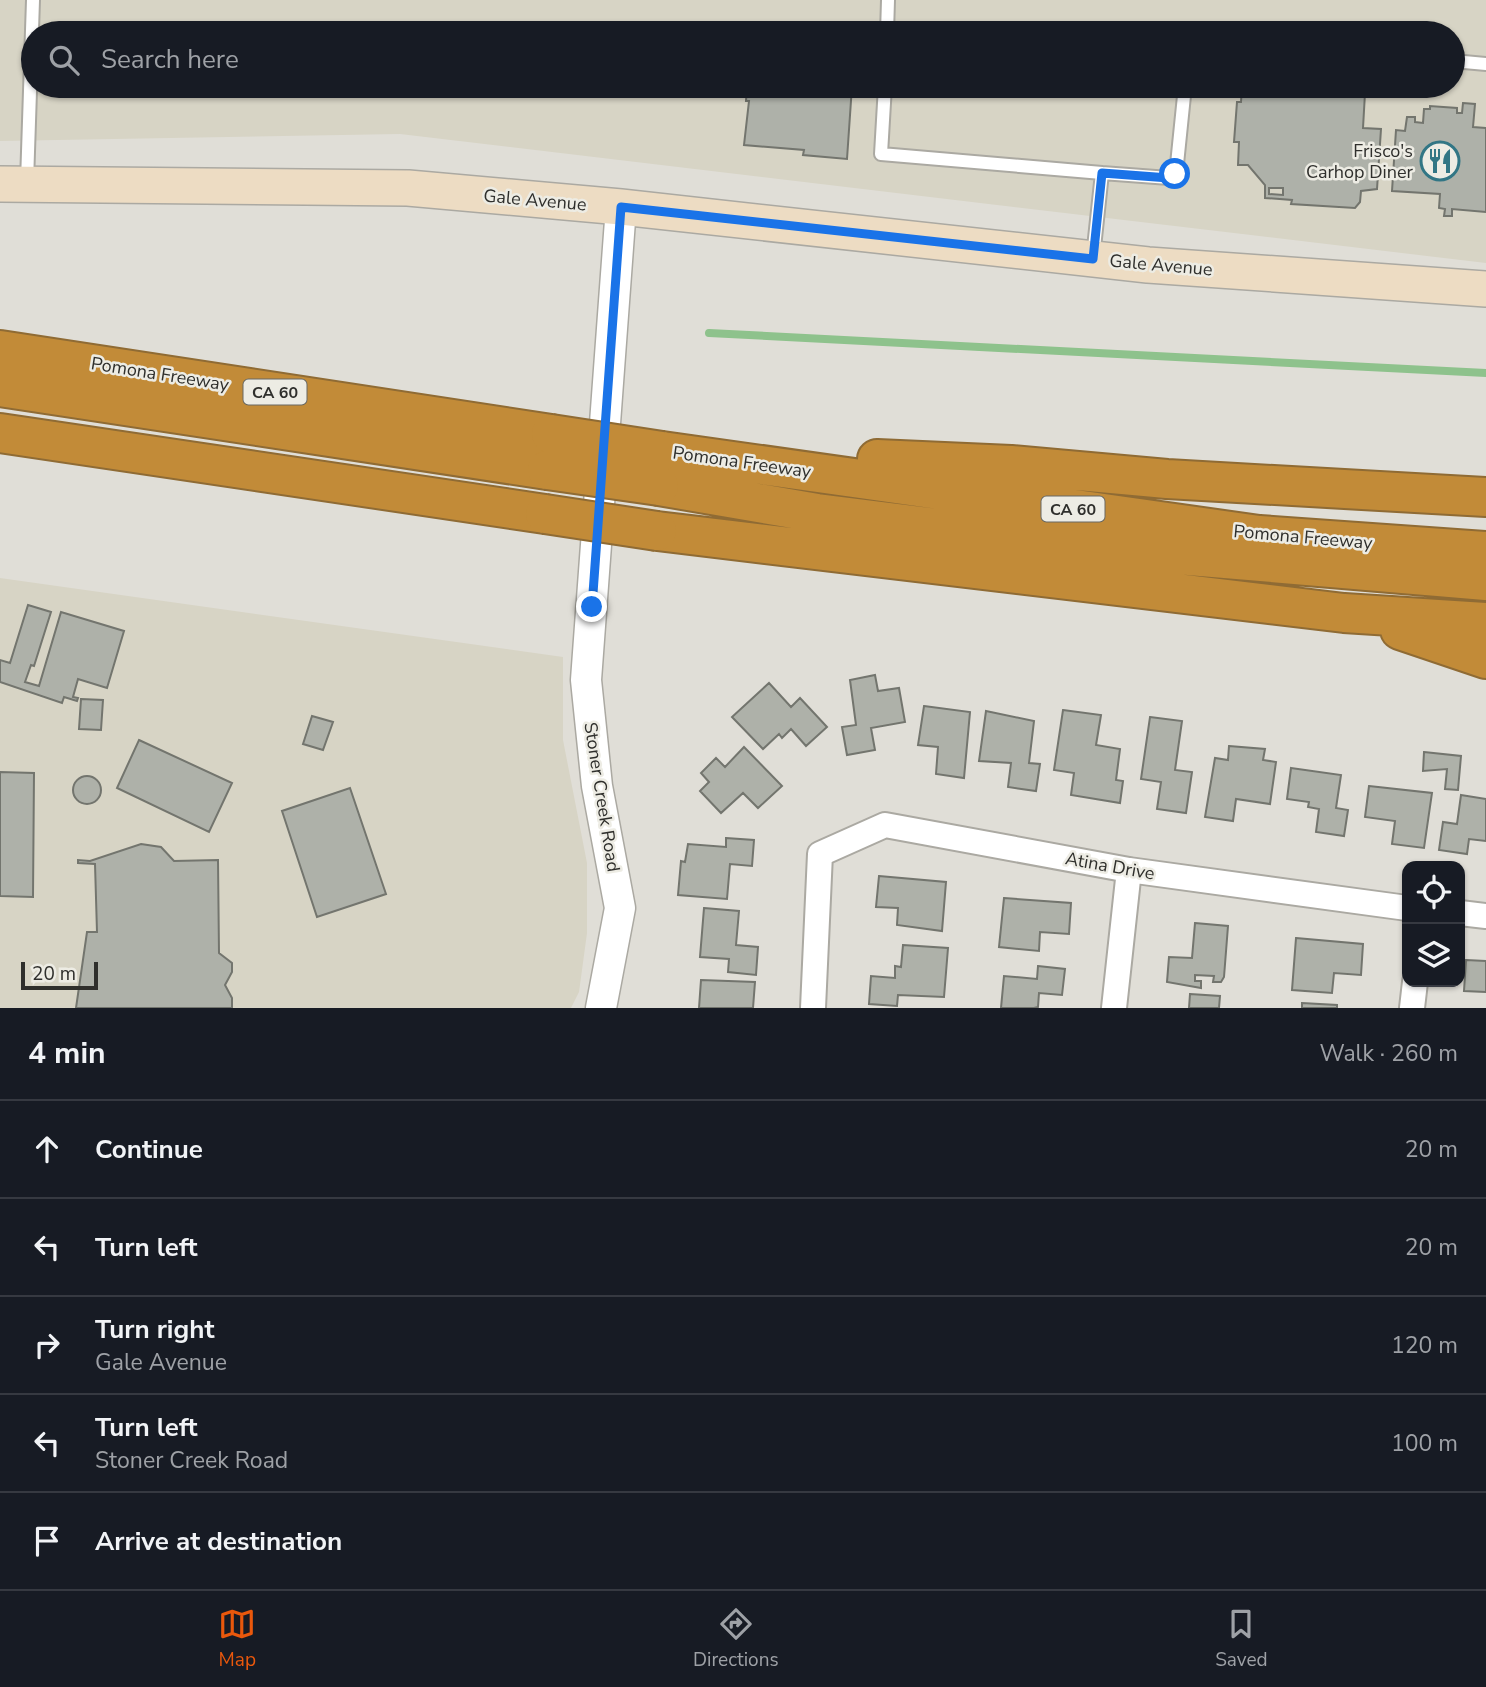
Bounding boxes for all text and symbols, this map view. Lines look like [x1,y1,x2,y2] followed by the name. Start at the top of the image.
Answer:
[21,21,1465,98] search box
[45,41,83,79] icon: search
[101,42,239,77] text: Search here
[1306,139,1414,184] place label: Frisco's Carhop Diner
[1419,140,1461,182] restaurant icon: Frisco's Carhop Diner
[1159,158,1190,189] route start
[482,184,588,216] street label: Gale Avenue
[1108,249,1214,281] street label: Gale Avenue
[89,351,232,397] street label: Pomona Freeway
[244,380,306,404] road number: CA 60
[671,440,813,484] street label: Pomona Freeway
[1042,496,1104,522] road number: CA 60
[1232,519,1374,555] street label: Pomona Freeway
[576,591,607,622] route end
[578,720,626,874] street label: Stoner Creek Road
[1063,846,1157,886] street label: Atina Drive
[1402,861,1465,987] map controls
[1402,861,1465,924] button: locate
[1402,924,1465,987] button: layers
[21,959,98,991] scale bar
[32,961,76,987] text: 20 m
[28,1033,106,1074] text: 4 min
[1319,1038,1458,1069] text: Walk · 260 m
[28,1130,66,1168] icon: ahead
[95,1132,203,1167] text: Continue
[1405,1134,1458,1165] text: 20 m
[28,1228,66,1266] icon: left
[95,1230,198,1265] text: Turn left
[1405,1232,1458,1263] text: 20 m
[95,1312,214,1347] text: Turn right
[28,1326,66,1364] icon: right
[1391,1330,1458,1361] text: 120 m
[95,1347,227,1378] text: Gale Avenue
[95,1410,198,1445] text: Turn left
[28,1424,66,1462] icon: left
[1391,1428,1458,1459] text: 100 m
[95,1445,288,1476] text: Stoner Creek Road
[28,1522,66,1560] icon: arrive
[95,1524,342,1559] text: Arrive at destination
[218,1605,256,1673] tab: Map
[693,1605,779,1673] tab: Directions
[1215,1605,1268,1673] tab: Saved

